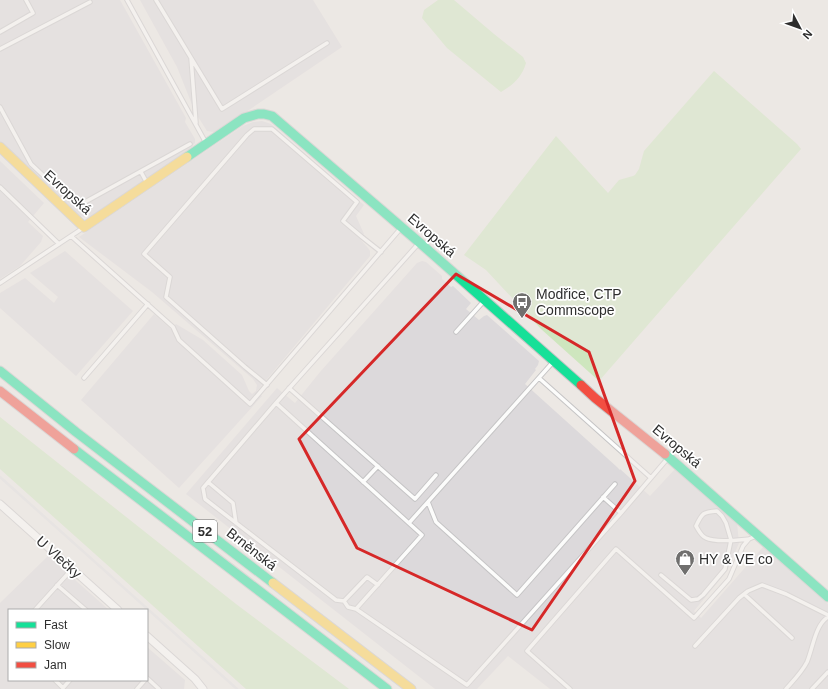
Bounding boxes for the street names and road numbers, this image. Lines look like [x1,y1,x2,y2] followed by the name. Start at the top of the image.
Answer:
[41,167,95,218] street label: Evropská
[405,210,459,260] street label: Evropská
[650,421,705,471] street label: Evropská
[193,520,217,542] road number: 52
[224,524,280,574] street label: Brněnská
[33,533,85,581] street label: U Vlečky

